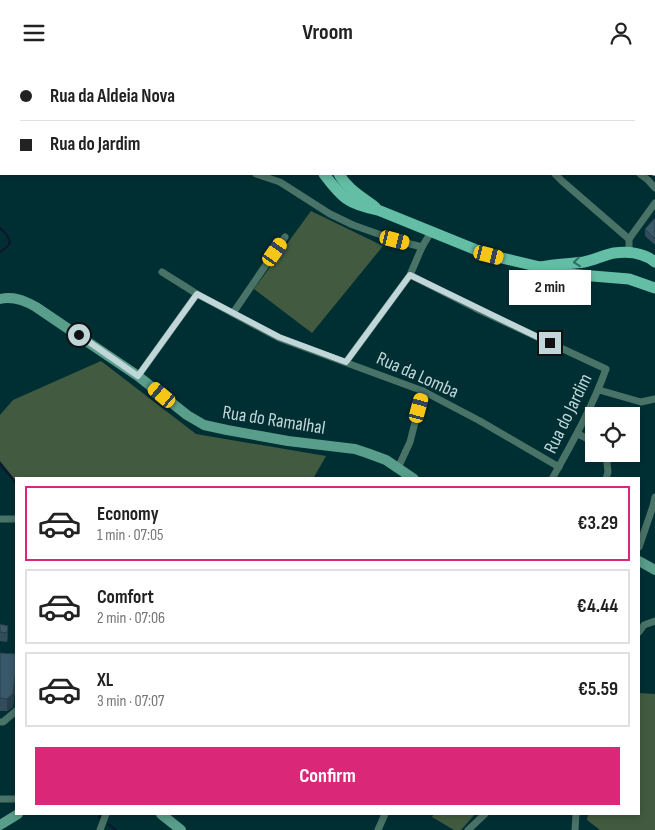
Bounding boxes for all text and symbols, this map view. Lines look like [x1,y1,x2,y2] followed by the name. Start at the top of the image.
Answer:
[20,19,48,47] icon: menu
[302,19,353,46] text: Vroom
[607,19,635,47] icon: person
[50,85,175,108] text: Rua da Aldeia Nova
[50,133,140,156] text: Rua do Jardim
[378,229,411,251] car
[260,235,289,269] car
[472,244,505,266] car
[573,256,581,267] one-way arrow
[509,271,591,305] callout: 2 min
[535,278,565,297] text: 2 min
[68,324,90,346] route start
[539,332,561,354] route end
[373,347,462,404] street label: Rua da Lomba
[539,370,598,457] street label: Rua do Jardim
[145,380,178,410] car
[407,392,430,424] car
[221,401,327,440] street label: Rua do Ramalhal
[585,407,640,462] map controls
[585,407,640,462] button: locate
[37,501,82,546] icon: car
[97,503,159,526] text: Economy
[577,512,618,535] text: €3.29
[97,526,163,545] text: 1 min · 07:05
[37,584,82,629] icon: car
[97,586,154,609] text: Comfort
[577,595,618,618] text: €4.44
[97,609,165,628] text: 2 min · 07:06
[37,667,82,712] icon: car
[97,669,113,692] text: XL
[578,678,618,701] text: €5.59
[97,692,165,711] text: 3 min · 07:07
[35,747,620,805] button: Confirm

